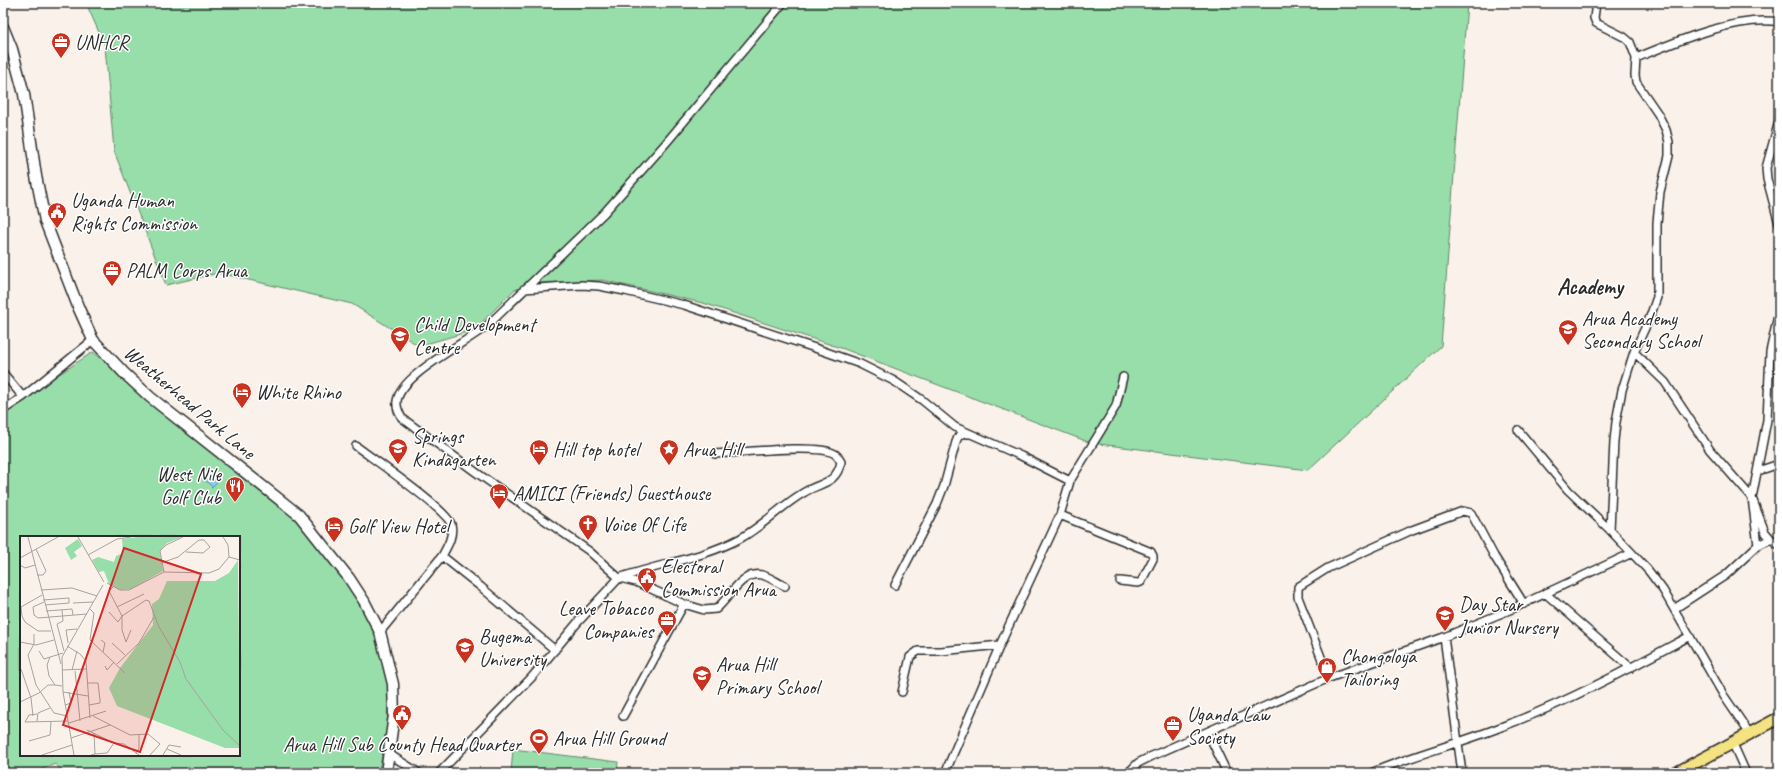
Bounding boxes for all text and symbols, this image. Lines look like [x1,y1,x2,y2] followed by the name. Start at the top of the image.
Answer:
[75,30,131,55] place label: UNHCR
[50,31,72,59] office icon: UNHCR
[71,188,198,236] place label: Uganda Human Rights Commission
[46,201,68,229] public building icon: Uganda Human Rights Commission
[126,258,249,283] place label: PALM Corps Arua
[101,259,123,287] office icon: PALM Corps Arua
[1557,273,1625,301] district label: Academy
[1582,306,1703,354] place label: Arua Academy Secondary School
[414,312,538,360] place label: Child Development Centre
[1557,318,1579,346] school or university icon: Arua Academy Secondary School
[389,325,411,353] school or university icon: Child Development Centre
[119,340,262,466] street label: Weatherhead Park Lane
[256,380,342,405] place label: White Rhino
[231,381,253,409] hotel icon: White Rhino
[412,424,496,472] place label: Springs Kindagarten
[387,437,409,465] school or university icon: Springs Kindagarten
[553,437,642,462] place label: Hill top hotel
[683,437,746,462] place label: Arua Hill
[528,438,550,466] hotel icon: Hill top hotel
[658,438,680,466] place icon: Arua Hill
[157,462,222,510] place label: West Nile Golf Club
[224,475,246,503] restaurant icon: West Nile Golf Club
[513,481,712,506] place label: AMICI (Friends) Guesthouse
[488,482,510,510] hotel icon: AMICI (Friends) Guesthouse
[602,512,687,537] place label: Voice Of Life
[577,513,599,541] church icon: Voice Of Life
[348,514,453,539] place label: Golf View Hotel
[323,515,345,543] hotel icon: Golf View Hotel
[20,536,240,756] inset map
[661,554,778,602] place label: Electoral Commission Arua
[636,566,658,594] public building icon: Electoral Commission Arua
[1458,592,1560,640] place label: Day Star Junior Nursery
[559,596,655,644] place label: Leave Tobacco Companies
[1434,604,1456,632] school or university icon: Day Star Junior Nursery
[656,609,678,637] office icon: Leave Tobacco Companies
[479,624,548,672] place label: Bugema University
[454,636,476,664] school or university icon: Bugema University
[1341,644,1417,692] place label: Chongoloya Tailoring
[716,652,822,700] place label: Arua Hill Primary School
[1316,656,1338,684] shop icon: Chongoloya Tailoring
[691,664,713,692] school or university icon: Arua Hill Primary School
[1187,702,1271,750] place label: Uganda Law Society
[391,703,413,731] public building icon: Arua Hill Sub County Head Quarter
[1162,714,1184,742] office icon: Uganda Law Society
[553,726,669,751] place label: Arua Hill Ground
[528,727,550,755] sports icon: Arua Hill Ground
[283,732,523,757] place label: Arua Hill Sub County Head Quarter

